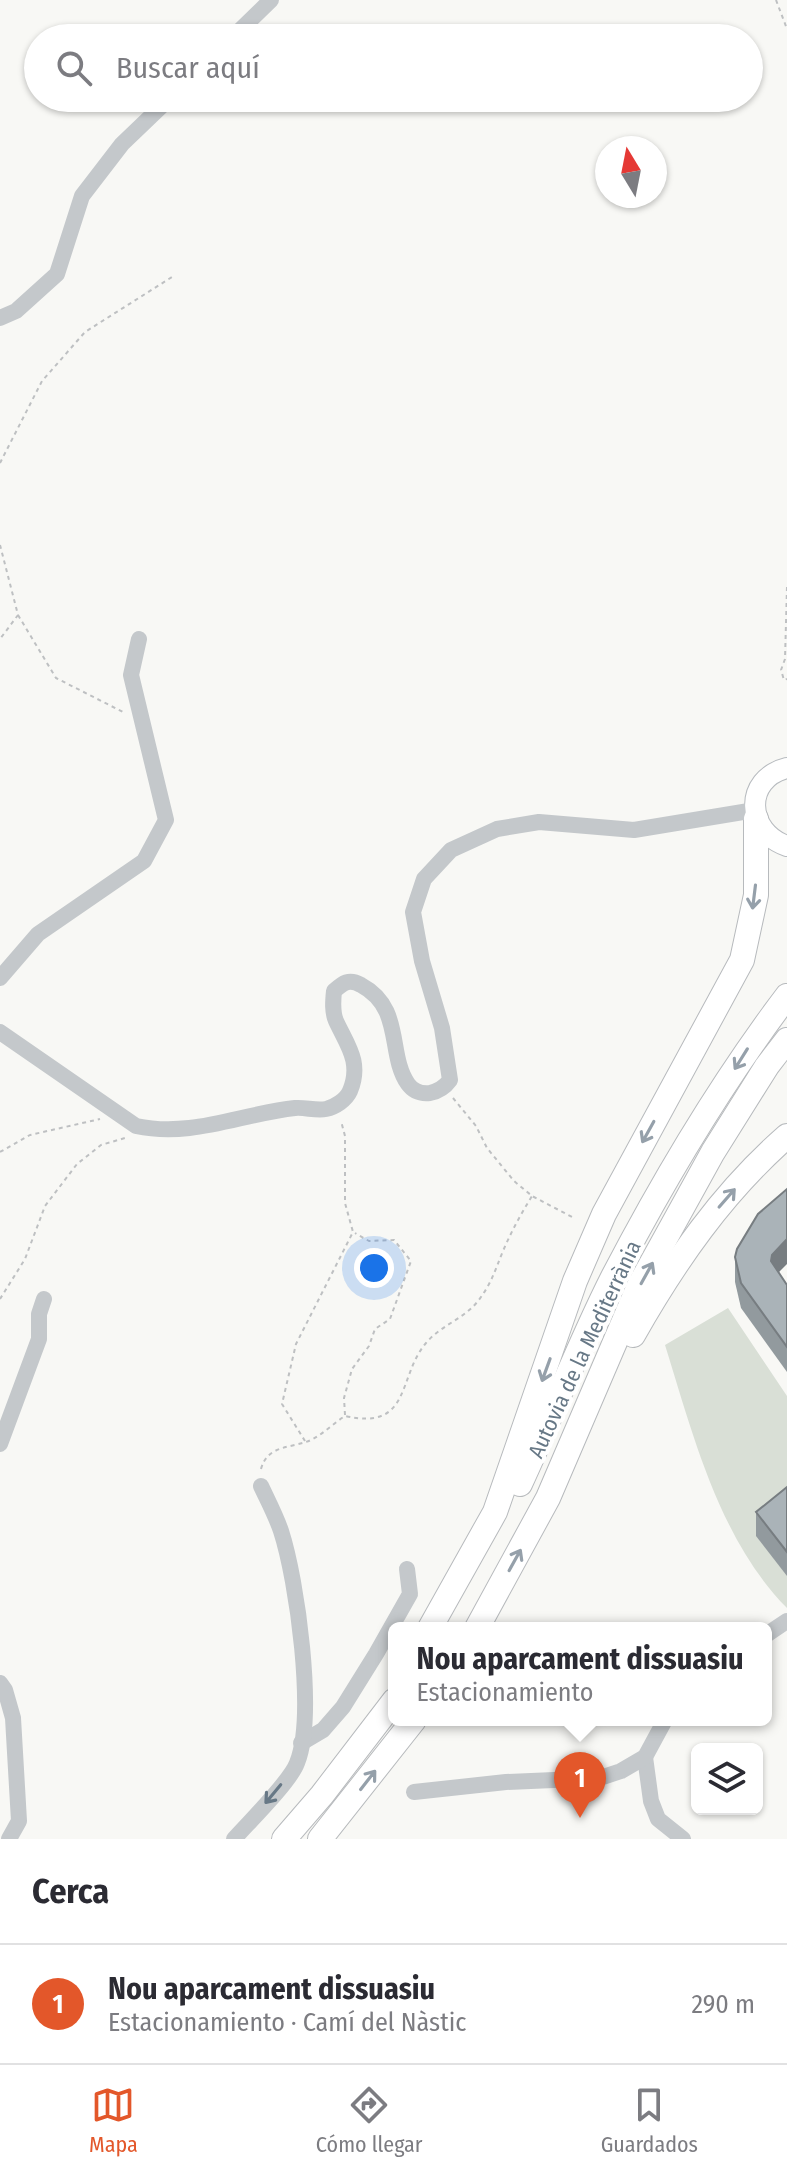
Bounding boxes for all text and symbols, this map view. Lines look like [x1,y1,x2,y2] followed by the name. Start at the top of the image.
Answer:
[24,24,763,112] search box
[52,46,96,90] icon: search
[116,50,260,86] text: Buscar aquí
[595,136,667,208] north arrow
[746,883,761,909] one-way arrow
[733,1047,749,1070] one-way arrow
[640,1119,656,1143] one-way arrow
[717,1189,735,1209] one-way arrow
[522,1236,647,1462] street label: Autovia de la Mediterrània
[354,1248,394,1288] your location
[639,1262,655,1285] one-way arrow
[537,1357,552,1382] one-way arrow
[507,1549,523,1572] one-way arrow
[388,1622,772,1726] popup
[416,1641,744,1677] text: Nou aparcament dissuasiu
[416,1677,593,1708] text: Estacionamiento
[691,1743,763,1815] map controls
[691,1743,763,1815] button: layers
[554,1752,606,1818] pin: 1
[359,1770,377,1791] one-way arrow
[264,1783,282,1804] one-way arrow
[32,1871,109,1912] text: Cerca
[108,1971,435,2007] text: Nou aparcament dissuasiu
[53,1989,64,2020] text: 1
[691,1989,755,2020] text: 290 m
[108,2007,466,2038] text: Estacionamiento · Camí del Nàstic
[89,2083,138,2158] tab: Mapa
[316,2083,423,2158] tab: Cómo llegar
[601,2083,698,2158] tab: Guardados

